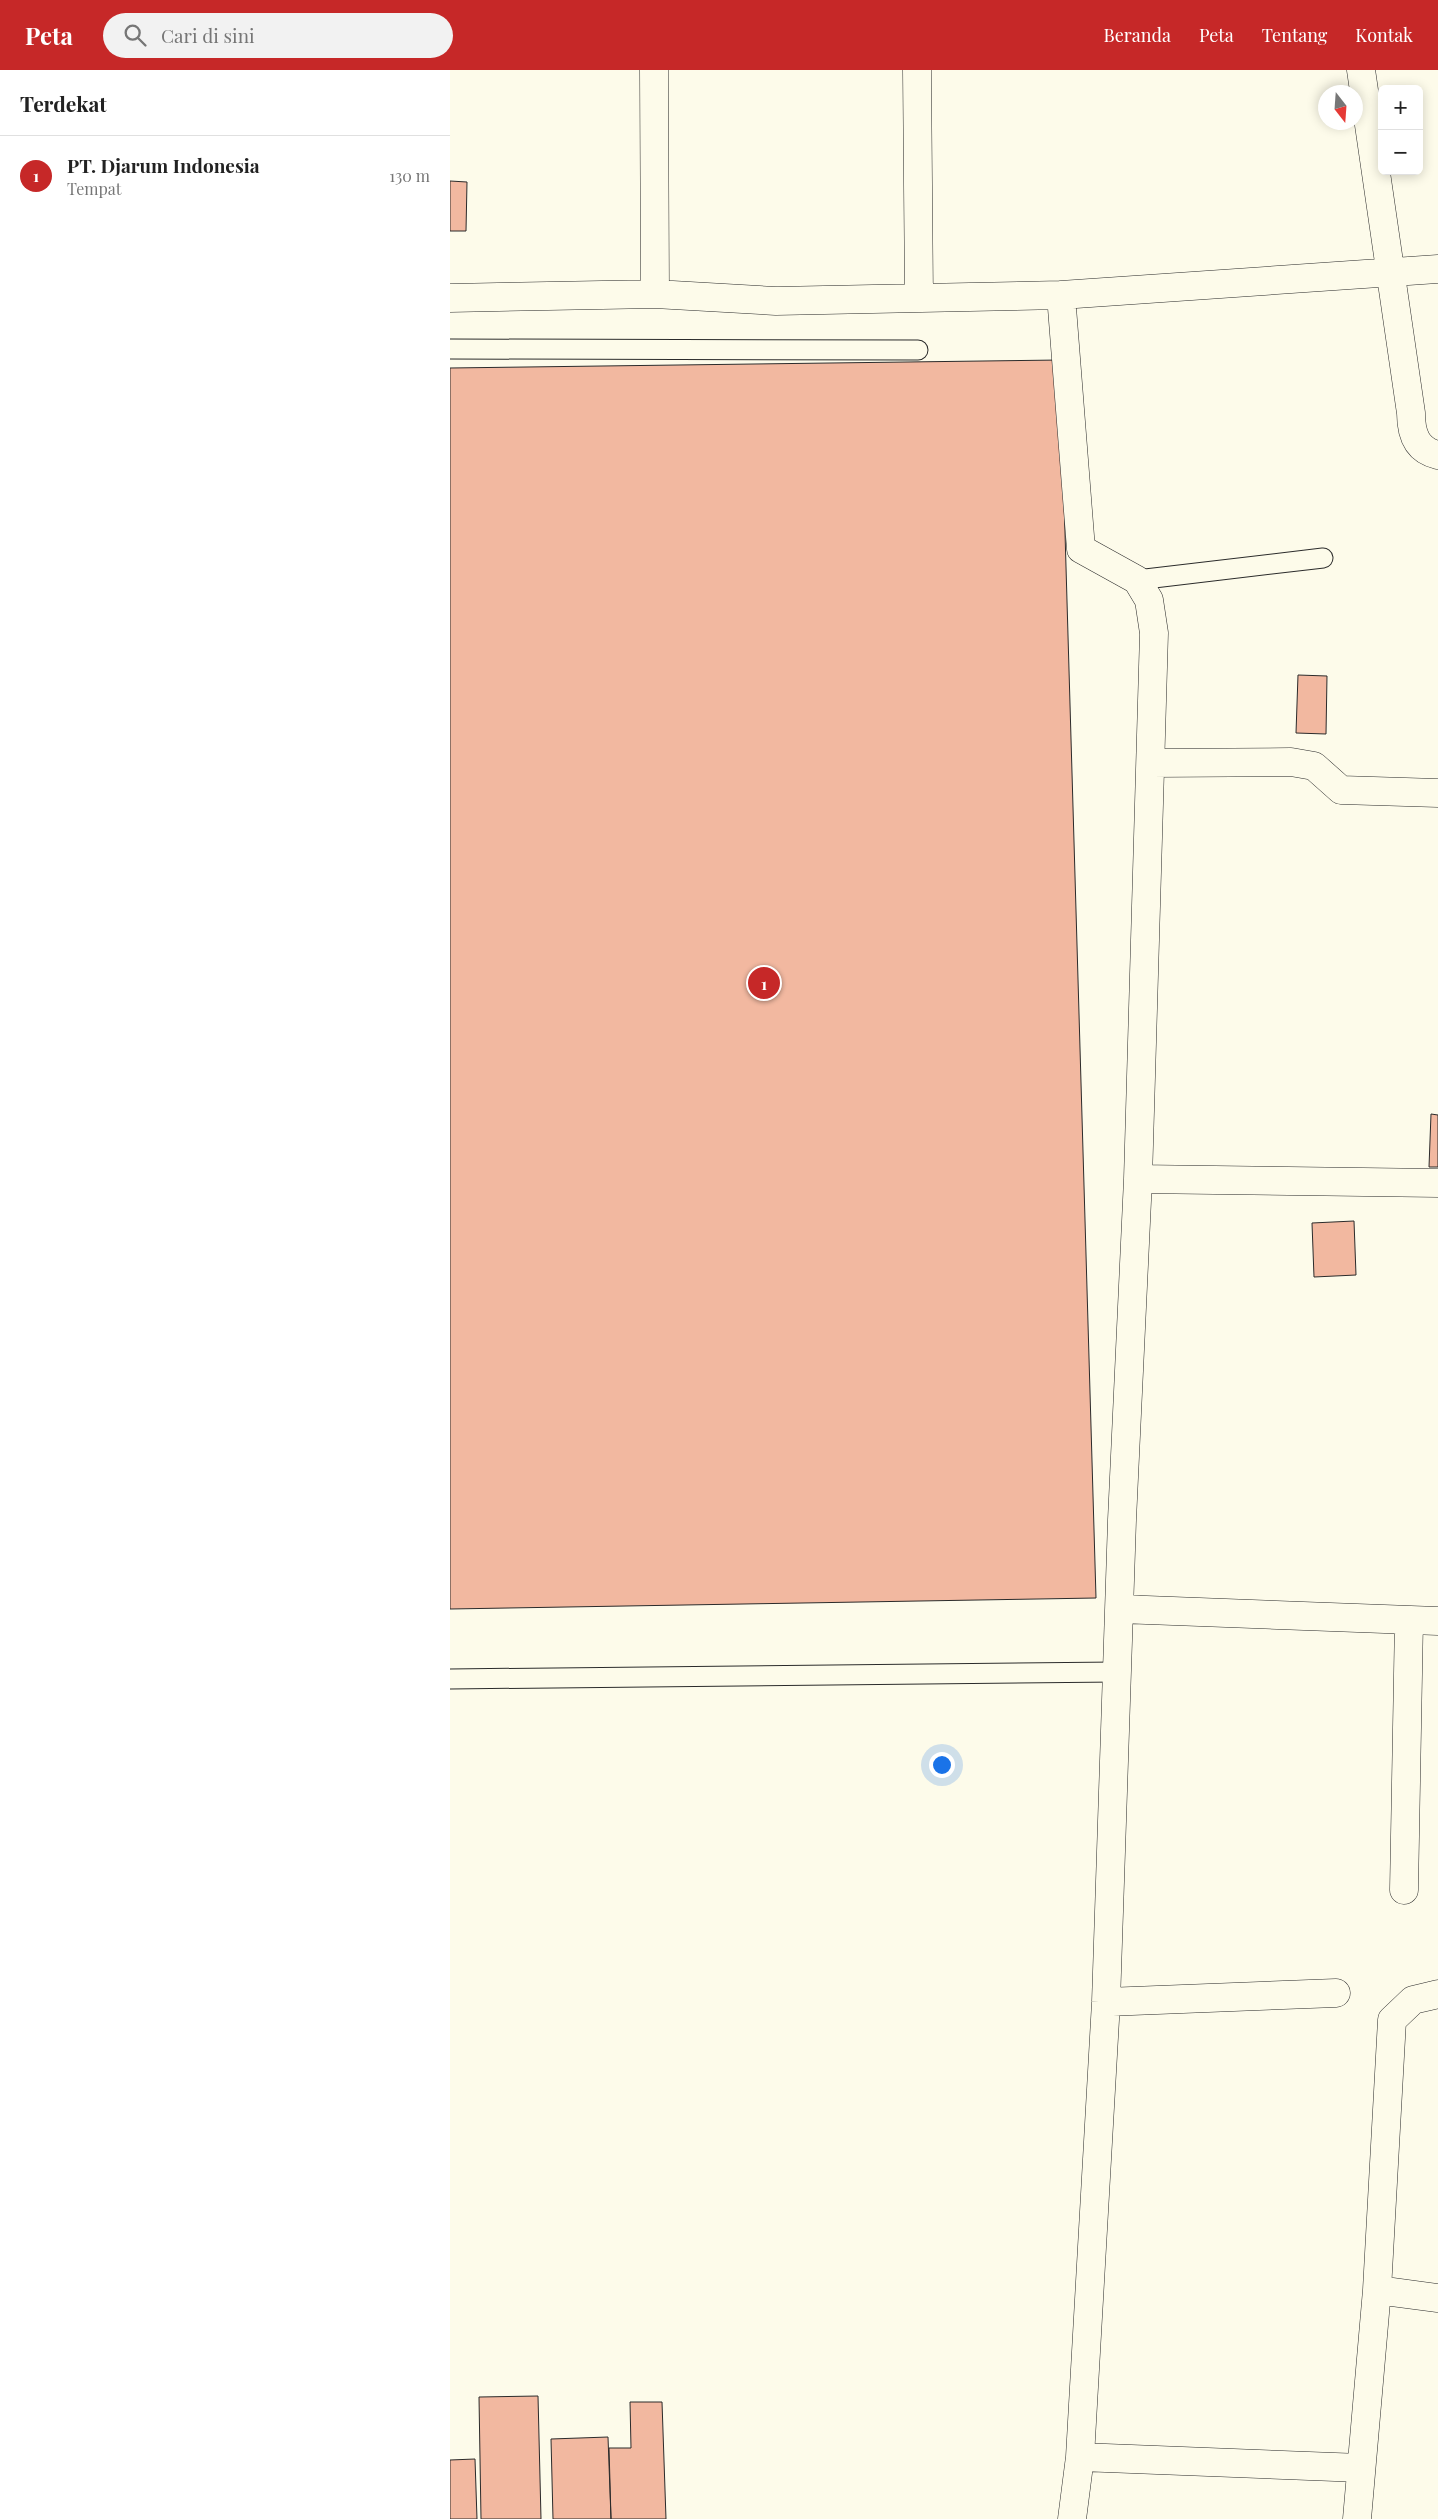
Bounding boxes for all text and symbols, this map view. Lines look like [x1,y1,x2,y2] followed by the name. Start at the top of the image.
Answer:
[103,13,453,58] search box
[25,19,73,51] text: Peta
[121,21,149,49] icon: search
[161,22,255,48] text: Cari di sini
[1103,23,1171,47] text: Beranda
[1199,23,1234,47] text: Peta
[1262,23,1327,47] text: Tentang
[1355,23,1413,47] text: Kontak
[1318,85,1363,130] north arrow
[1378,85,1423,175] map controls
[1378,85,1423,130] button: +
[20,89,107,117] text: Terdekat
[1378,130,1423,175] button: −
[67,152,260,178] text: PT. Djarum Indonesia
[33,165,39,186] text: 1
[389,165,430,186] text: 130 m
[67,178,121,199] text: Tempat
[748,964,780,1002] pin: 1
[929,1752,955,1778] your location

